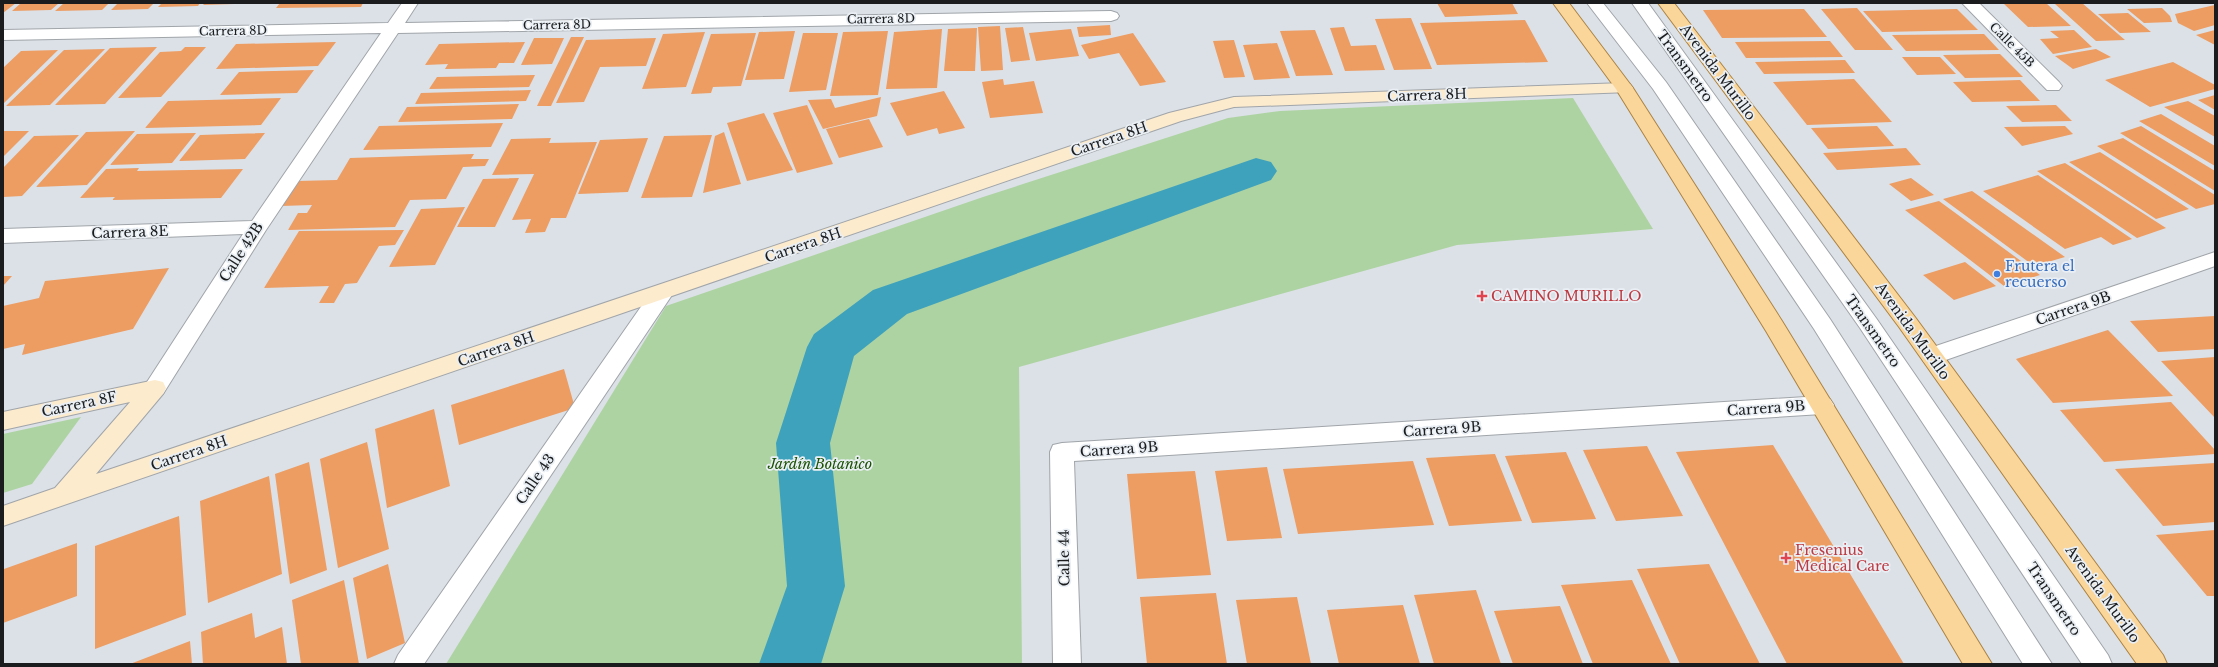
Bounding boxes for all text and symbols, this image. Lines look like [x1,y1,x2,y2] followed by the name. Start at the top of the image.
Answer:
[847,10,915,27] street label: Carrera 8D
[523,16,591,33] street label: Carrera 8D
[1987,19,2038,70] street label: Calle 45B
[1675,20,1760,124] street label: Avenida Murillo
[199,22,267,39] street label: Carrera 8D
[1653,26,1717,106] street label: Transmetro
[1387,85,1467,105] street label: Carrera 8H
[1068,117,1150,161] street label: Carrera 8H
[215,219,267,285] street label: Calle 42B
[91,222,169,242] street label: Carrera 8E
[762,223,844,267] street label: Carrera 8H
[2005,257,2075,291] place label: Frutera el recuerso
[1992,269,2002,279] marker: Frutera el recuerso
[1871,278,1954,383] street label: Avenida Murillo
[1491,287,1642,305] place label: CAMINO MURILLO
[2033,287,2113,329] street label: Carrera 9B
[1476,290,1488,302] marker: CAMINO MURILLO
[1841,291,1905,371] street label: Transmetro
[455,327,537,371] street label: Carrera 8H
[40,387,119,421] street label: Carrera 8F
[1726,396,1806,420] street label: Carrera 9B
[1402,417,1482,441] street label: Carrera 9B
[148,431,230,475] street label: Carrera 8H
[1079,437,1159,461] street label: Carrera 9B
[512,450,558,508] street label: Calle 43
[767,455,872,473] park label: Jardín Botanico
[1055,530,1073,586] street label: Calle 44
[1795,541,1890,575] place label: Fresenius Medical Care
[2061,541,2144,646] street label: Avenida Murillo
[1780,552,1792,564] marker: Fresenius Medical Care
[2023,559,2085,639] street label: Transmetro

